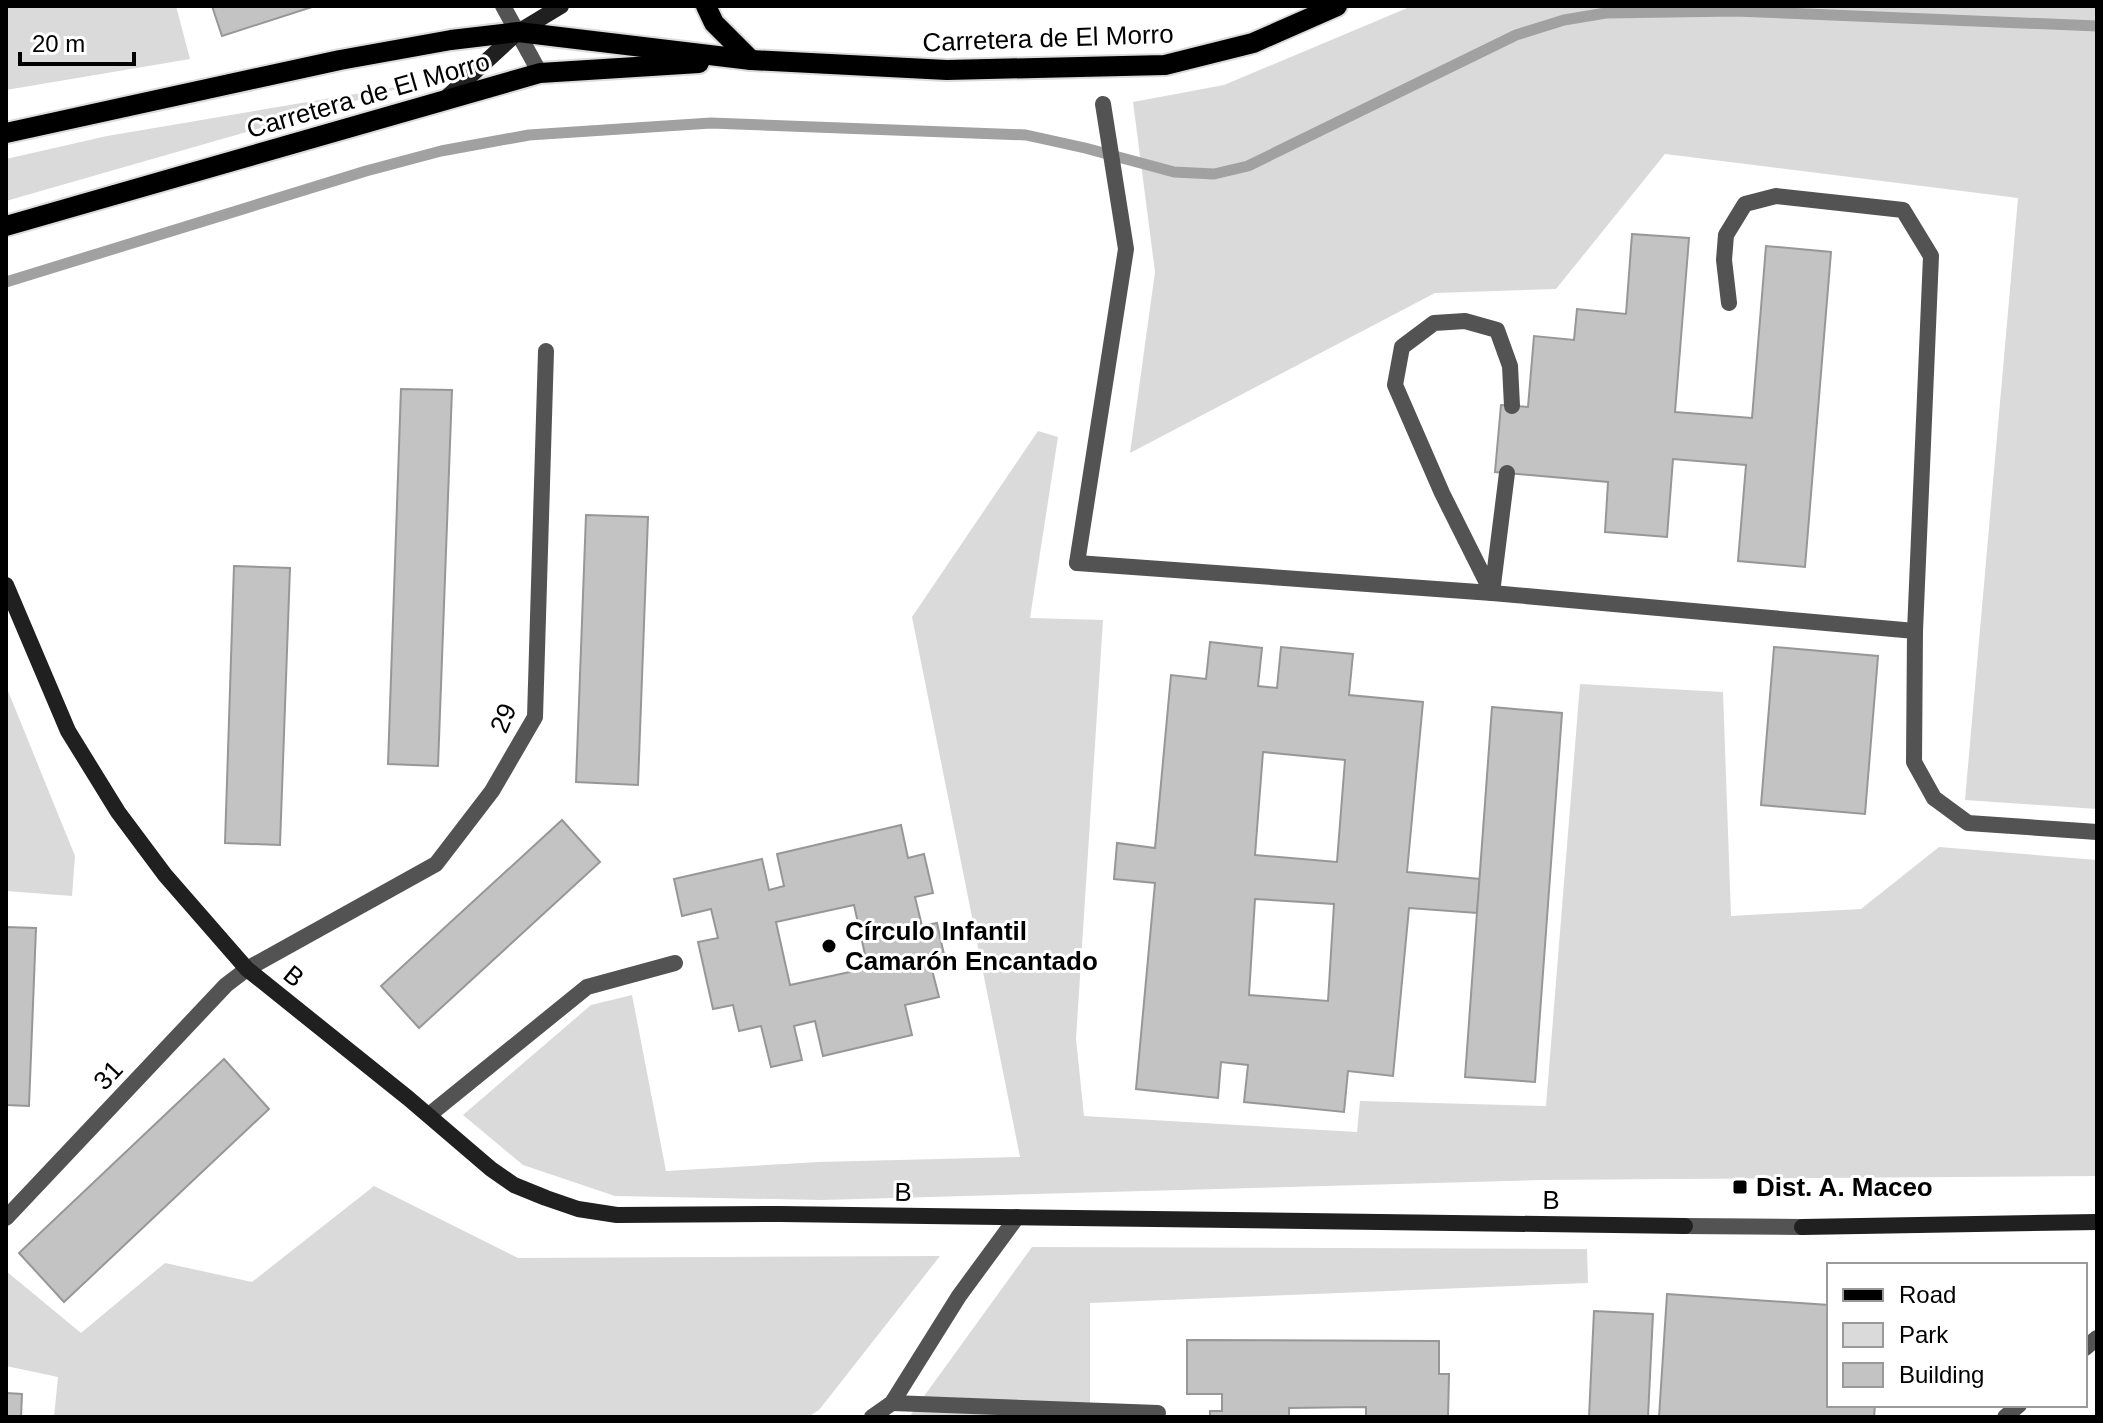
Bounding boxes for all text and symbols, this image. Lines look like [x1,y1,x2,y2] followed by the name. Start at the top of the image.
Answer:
[20,16,134,66] scale bar
[922,19,1174,57] street label: Carretera de El Morro
[32,30,85,57] text: 20 m
[243,46,493,144] street label: Carretera de El Morro
[484,699,522,737] street label: 29
[845,916,1098,976] place label: Círculo Infantil Camarón Encantado
[820,937,838,955] marker: Círculo Infantil Camarón Encantado
[278,959,310,993] street label: B
[87,1054,129,1096] street label: 31
[1756,1172,1933,1202] place label: Dist. A. Maceo
[894,1177,912,1207] street label: B
[1731,1178,1749,1196] marker: Dist. A. Maceo
[1542,1185,1560,1215] street label: B
[1827,1263,2087,1407] legend
[1899,1281,1956,1308] text: Road
[1899,1321,1949,1348] text: Park
[1899,1361,1984,1388] text: Building

